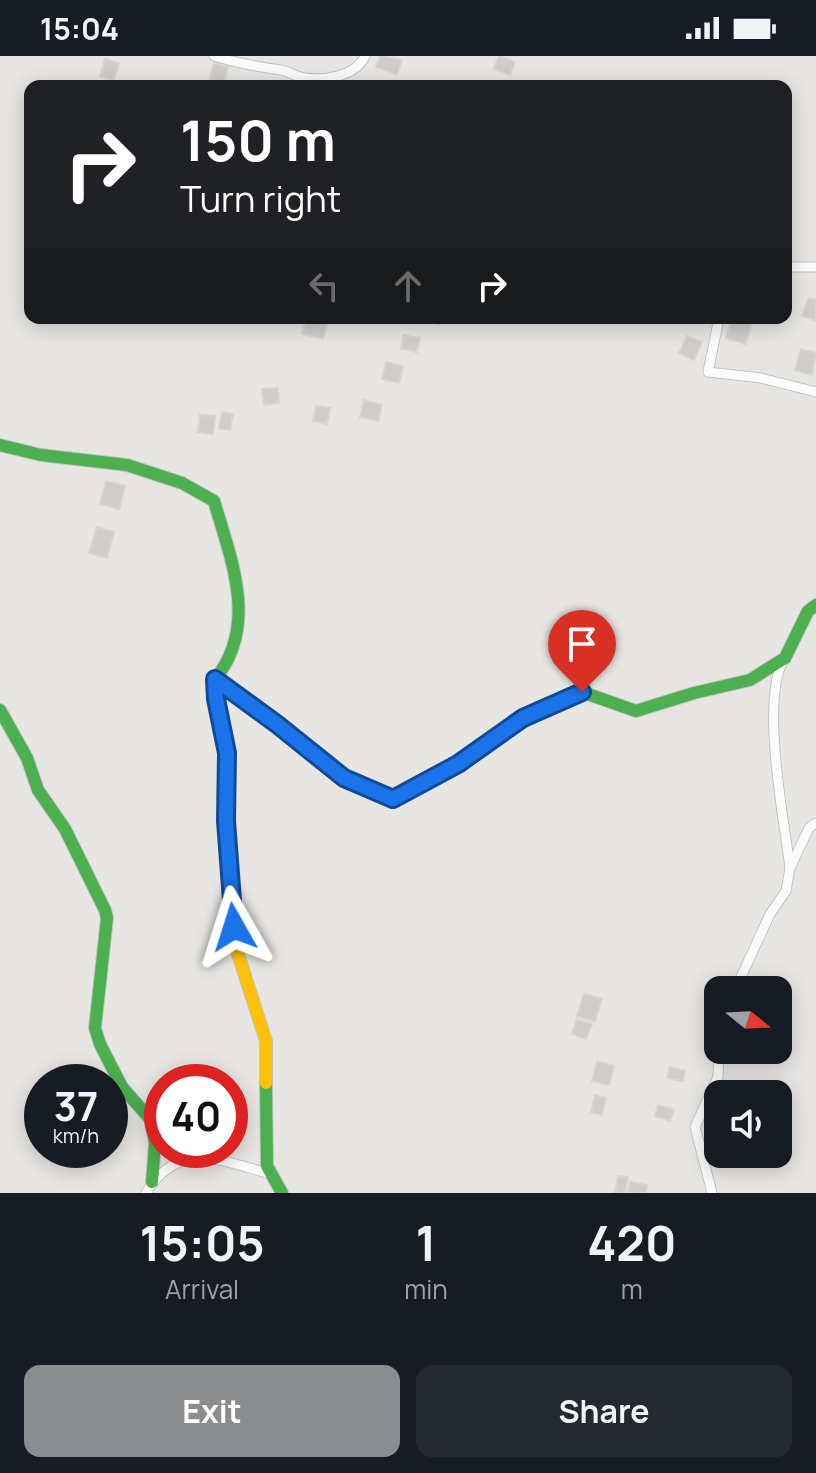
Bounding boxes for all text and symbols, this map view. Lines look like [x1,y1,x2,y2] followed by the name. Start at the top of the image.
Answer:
[40,8,119,49] text: 15:04
[180,101,336,178] text: 150 m
[48,112,152,216] icon: right
[180,174,341,223] text: Turn right
[302,264,346,308] icon: left
[386,264,430,308] icon: ahead
[470,264,514,308] icon: right
[548,610,616,692] pin
[560,622,604,666] icon: arrive
[192,885,276,969] position arrow
[704,976,792,1064] north arrow
[704,976,792,1168] map controls
[144,1064,248,1168] speed limit sign: 40
[54,1078,98,1133] text: 37
[704,1080,792,1168] button: sound
[53,1122,99,1149] text: km/h
[139,1210,265,1275] text: 15:05
[415,1210,436,1275] text: 1
[587,1210,677,1275] text: 420
[165,1271,239,1307] text: Arrival
[404,1271,448,1307] text: min
[621,1271,643,1307] text: m
[24,1365,400,1457] button: Exit
[416,1365,792,1457] button: Share

